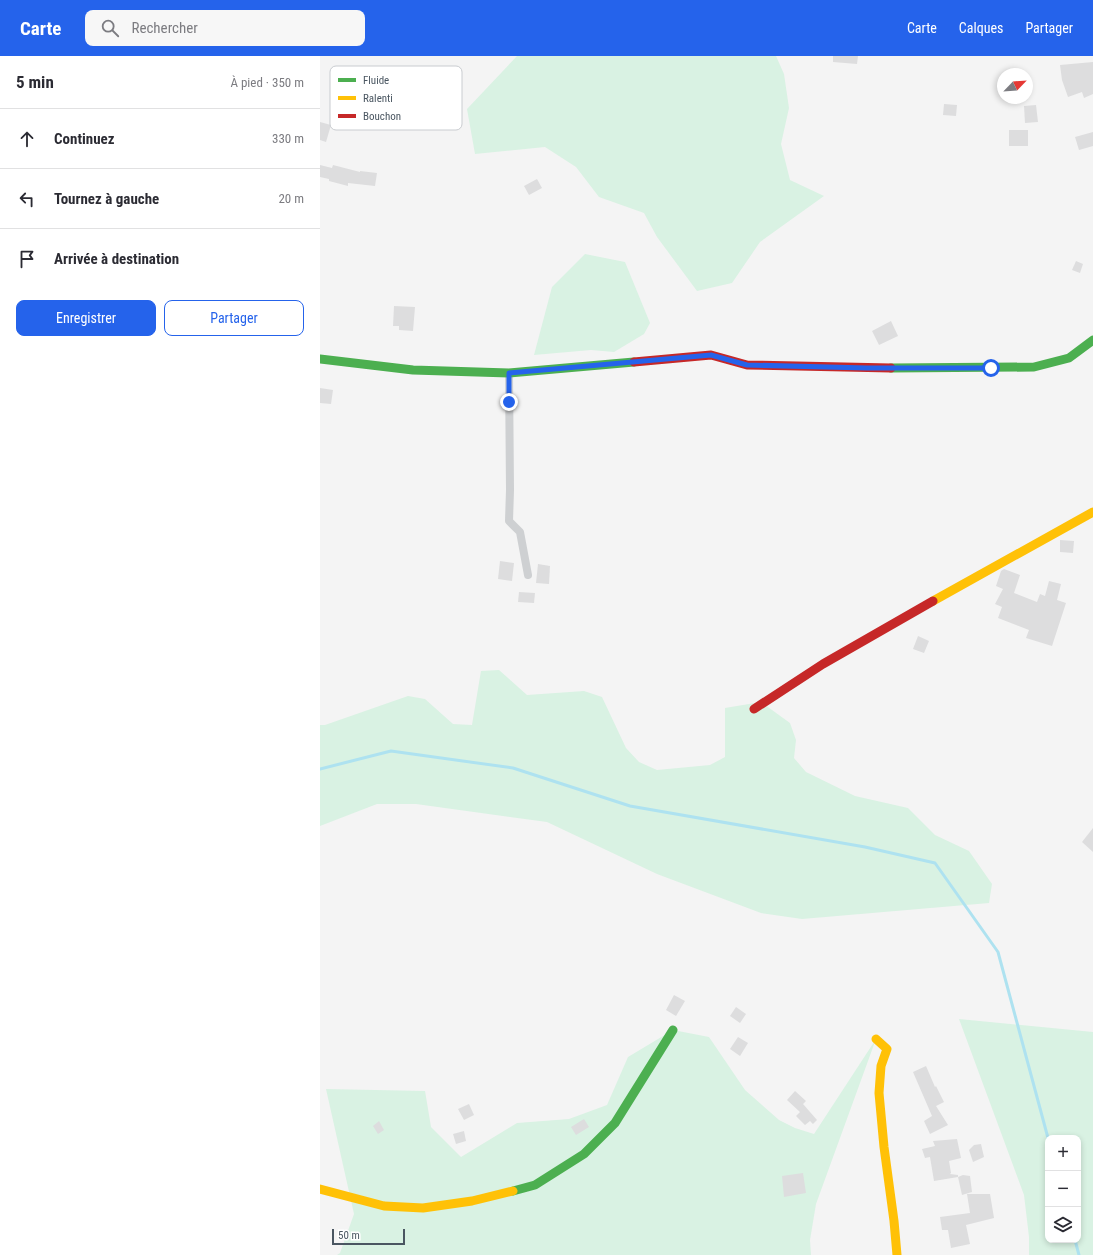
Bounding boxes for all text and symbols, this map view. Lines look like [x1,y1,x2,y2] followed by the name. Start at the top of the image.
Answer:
[85,10,365,46] search box
[20,17,61,40] text: Carte
[99,17,121,39] icon: search
[131,19,198,37] text: Rechercher
[907,20,937,36] text: Carte
[959,20,1003,36] text: Calques
[1025,20,1073,36] text: Partager
[330,66,462,130] legend
[997,68,1033,104] north arrow
[16,72,54,92] text: 5 min
[363,74,389,87] text: Fluide
[230,75,304,90] text: À pied · 350 m
[363,92,393,105] text: Ralenti
[363,110,401,123] text: Bouchon
[16,128,38,150] icon: ahead
[54,130,115,148] text: Continuez
[272,131,304,146] text: 330 m
[16,188,38,210] icon: left
[54,190,159,208] text: Tournez à gauche
[278,191,304,206] text: 20 m
[16,248,38,270] icon: arrive
[54,250,179,268] text: Arrivée à destination
[16,300,156,336] button: Enregistrer
[164,300,304,336] button: Partager
[982,359,1000,377] route start
[500,393,518,411] route end
[1045,1135,1081,1243] map controls
[1045,1135,1081,1171] button: +
[1045,1171,1081,1207] button: −
[1045,1207,1081,1243] button: layers
[332,1227,405,1246] scale bar
[338,1229,360,1242] text: 50 m

